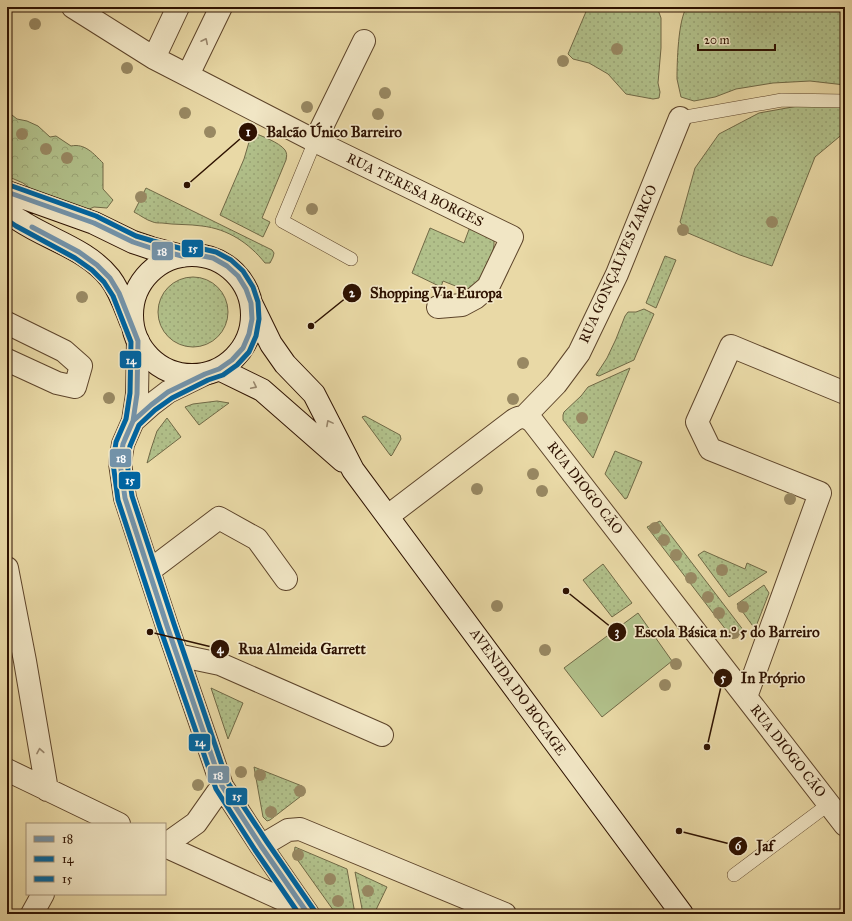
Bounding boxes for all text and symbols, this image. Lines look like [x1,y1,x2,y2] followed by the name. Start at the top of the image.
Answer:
[698,26,775,52] scale bar
[704,33,730,47] text: 20 m
[200,38,207,46] one-way arrow
[238,119,410,146] callout: Balcão Único Barreiro
[266,122,402,141] text: Balcão Único Barreiro
[246,125,251,139] text: 1
[344,149,486,231] street label: RUA TERESA BORGES
[575,182,661,346] street label: RUA GONÇALVES ZARCO
[181,239,204,258] line badge: 15
[151,241,174,261] line badge: 18
[188,242,199,255] text: 15
[157,245,167,258] text: 18
[342,280,510,307] callout: Shopping Via Europa
[370,284,503,303] text: Shopping Via Europa
[349,286,356,300] text: 2
[119,350,142,369] line badge: 14
[126,354,137,368] text: 14
[250,381,258,389] one-way arrow
[326,420,334,427] one-way arrow
[544,438,627,538] street label: RUA DIOGO CÃO
[109,448,132,468] line badge: 18
[116,452,126,465] text: 18
[118,471,141,490] line badge: 15
[125,474,136,487] text: 15
[607,618,828,645] callout: Escola Básica n.º 5 do Barreiro
[634,623,820,641] text: Escola Básica n.º 5 do Barreiro
[466,624,570,759] street label: AVENIDA DO BOCAGE
[615,625,620,640] text: 3
[210,636,373,663] callout: Rua Almeida Garrett
[238,640,366,658] text: Rua Almeida Garrett
[217,642,225,657] text: 4
[713,664,813,691] callout: In Próprio
[741,669,805,688] text: In Próprio
[720,671,726,685] text: 5
[747,701,830,801] street label: RUA DIOGO CÃO
[188,733,211,752] line badge: 14
[195,736,206,750] text: 14
[37,748,45,754] one-way arrow
[207,765,230,784] line badge: 18
[213,769,223,782] text: 18
[225,787,248,806] line badge: 15
[232,790,243,803] text: 15
[26,823,166,895] legend
[62,832,73,846] text: 18
[728,832,782,859] callout: Jaf
[754,837,776,856] text: Jaf
[735,839,742,853] text: 6
[62,852,74,866] text: 14
[62,872,73,886] text: 15

